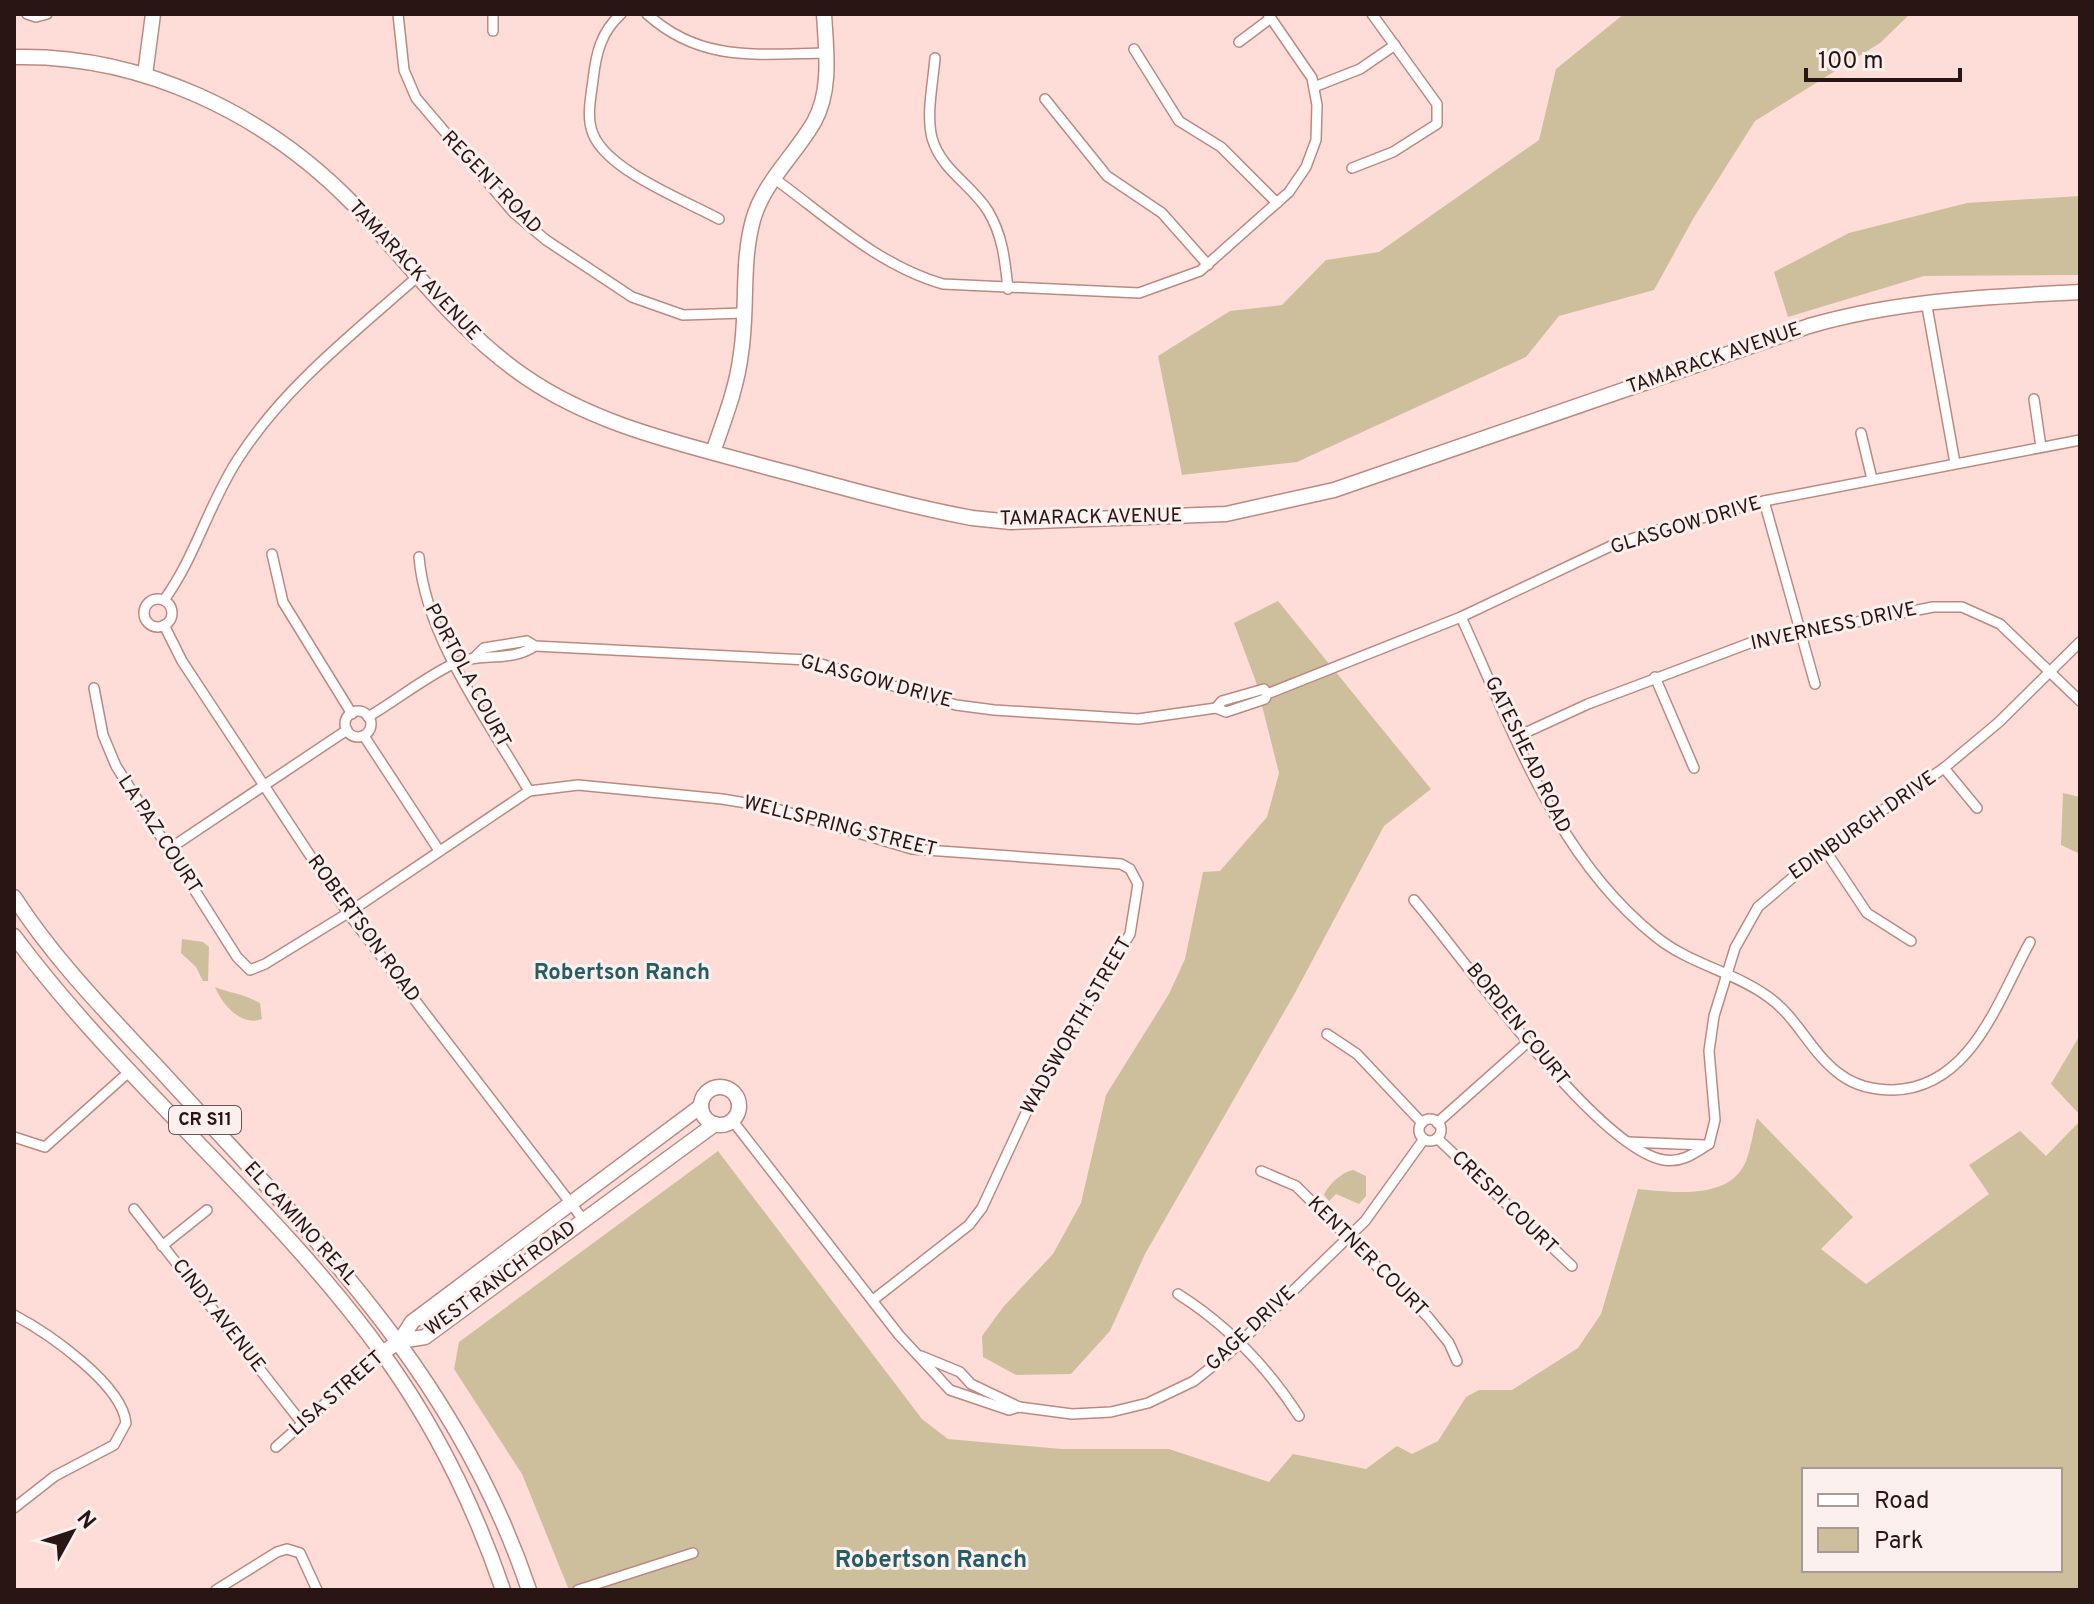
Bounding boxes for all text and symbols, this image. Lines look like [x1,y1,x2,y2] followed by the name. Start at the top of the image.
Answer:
[1806,32,1960,82] scale bar
[1818,47,1884,77] text: 100 m
[435,126,547,240] street label: REGENT ROAD
[342,195,486,347] street label: TAMARACK AVENUE
[1623,317,1805,401] street label: TAMARACK AVENUE
[1607,491,1765,561] street label: GLASGOW DRIVE
[999,503,1183,533] street label: TAMARACK AVENUE
[1749,597,1919,657] street label: INVERNESS DRIVE
[418,599,516,753] street label: PORTOLA COURT
[797,649,955,715] street label: GLASGOW DRIVE
[1478,672,1576,838] street label: GATESHEAD ROAD
[1784,765,1942,887] street label: EDINBURGH DRIVE
[111,771,207,899] street label: LA PAZ COURT
[740,790,940,864] street label: WELLSPRING STREET
[301,850,425,1008] street label: ROBERTSON ROAD
[1016,933,1138,1119] street label: WADSWORTH STREET
[1459,958,1575,1092] street label: BORDEN COURT
[534,960,710,987] district label: Robertson Ranch
[169,1106,241,1134] road number: CR S11
[1445,1146,1563,1260] street label: CRESPI COURT
[238,1157,362,1291] street label: EL CAMINO REAL
[1301,1191,1433,1323] street label: KENTNER COURT
[420,1215,582,1343] street label: WEST RANCH ROAD
[166,1254,270,1378] street label: CINDY AVENUE
[1201,1281,1301,1377] street label: GAGE DRIVE
[284,1346,390,1442] street label: LISA STREET
[1802,1468,2062,1572] legend
[1874,1487,1930,1517] text: Road
[32,1492,112,1572] north arrow
[70,1506,101,1535] text: N
[1874,1527,1924,1557] text: Park
[835,1546,1027,1576] district label: Robertson Ranch

